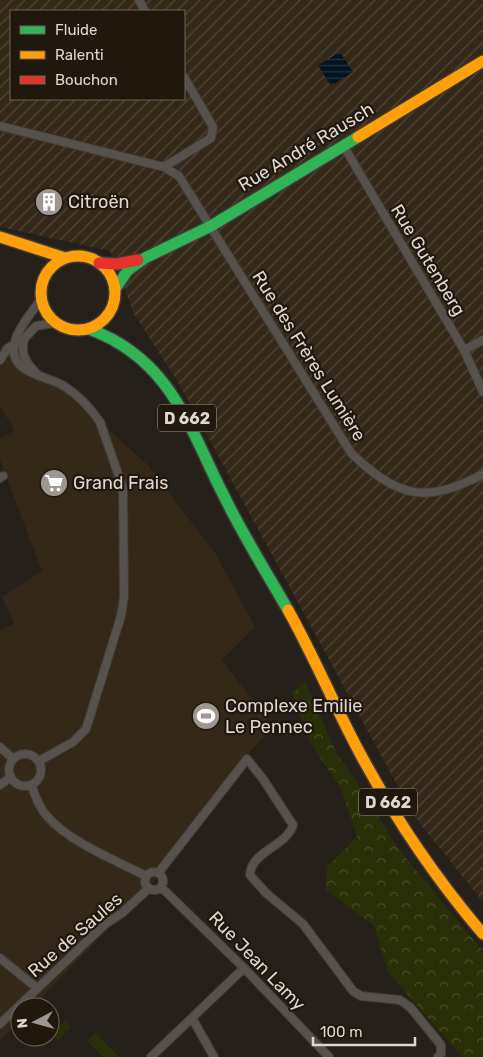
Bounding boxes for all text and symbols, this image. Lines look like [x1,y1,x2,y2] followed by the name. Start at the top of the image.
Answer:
[10,10,185,100] legend
[55,21,97,39] text: Fluide
[55,46,104,64] text: Ralenti
[55,71,118,89] text: Bouchon
[234,98,378,196] street label: Rue André Rausch
[34,187,64,217] building icon: Citroën
[68,191,129,213] place label: Citroën
[386,200,470,320] street label: Rue Gutenberg
[248,267,370,445] street label: Rue des Frères Lumière
[158,404,216,432] road number: D 662
[39,468,69,498] supermarket icon: Grand Frais
[73,472,168,494] place label: Grand Frais
[225,695,362,738] place label: Complexe Emilie Le Pennec
[191,701,221,731] sports icon: Complexe Emilie Le Pennec
[359,789,417,816] road number: D 662
[23,888,127,982] street label: Rue de Saules
[204,907,310,1015] street label: Rue Jean Lamy
[10,997,60,1047] north arrow
[313,1014,416,1046] scale bar
[14,1017,32,1029] text: N
[320,1023,362,1041] text: 100 m

